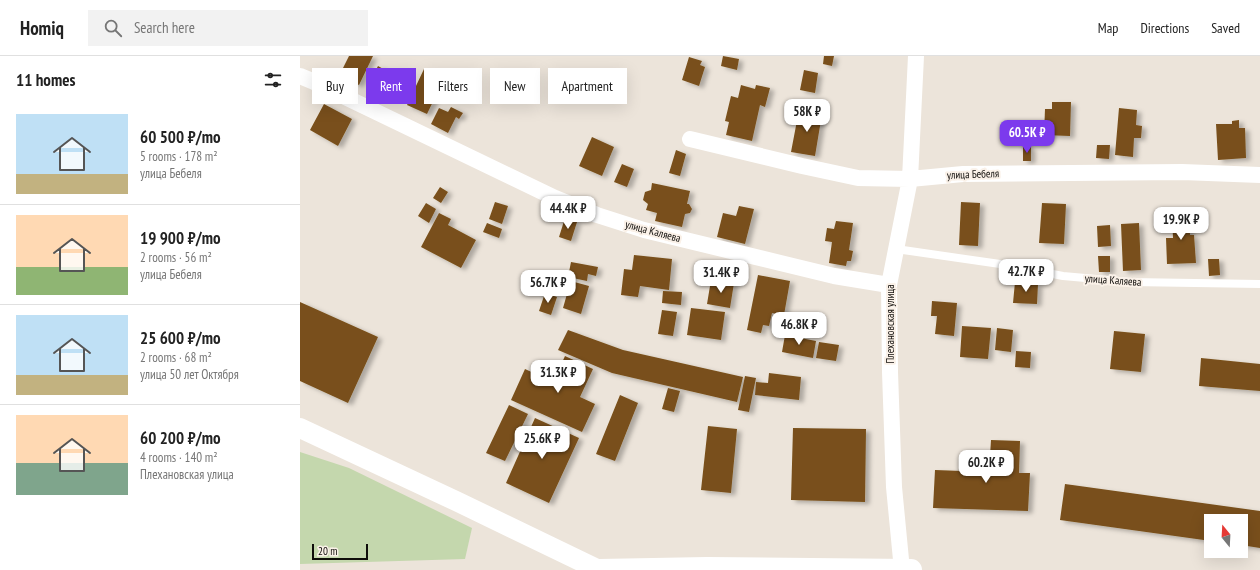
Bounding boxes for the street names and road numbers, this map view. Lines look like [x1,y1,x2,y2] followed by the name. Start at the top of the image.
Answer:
[947,166,999,182] street label: улица Бебеля
[624,217,682,245] street label: улица Каляева
[1084,271,1142,289] street label: улица Каляева
[883,284,897,364] street label: Плехановская улица

